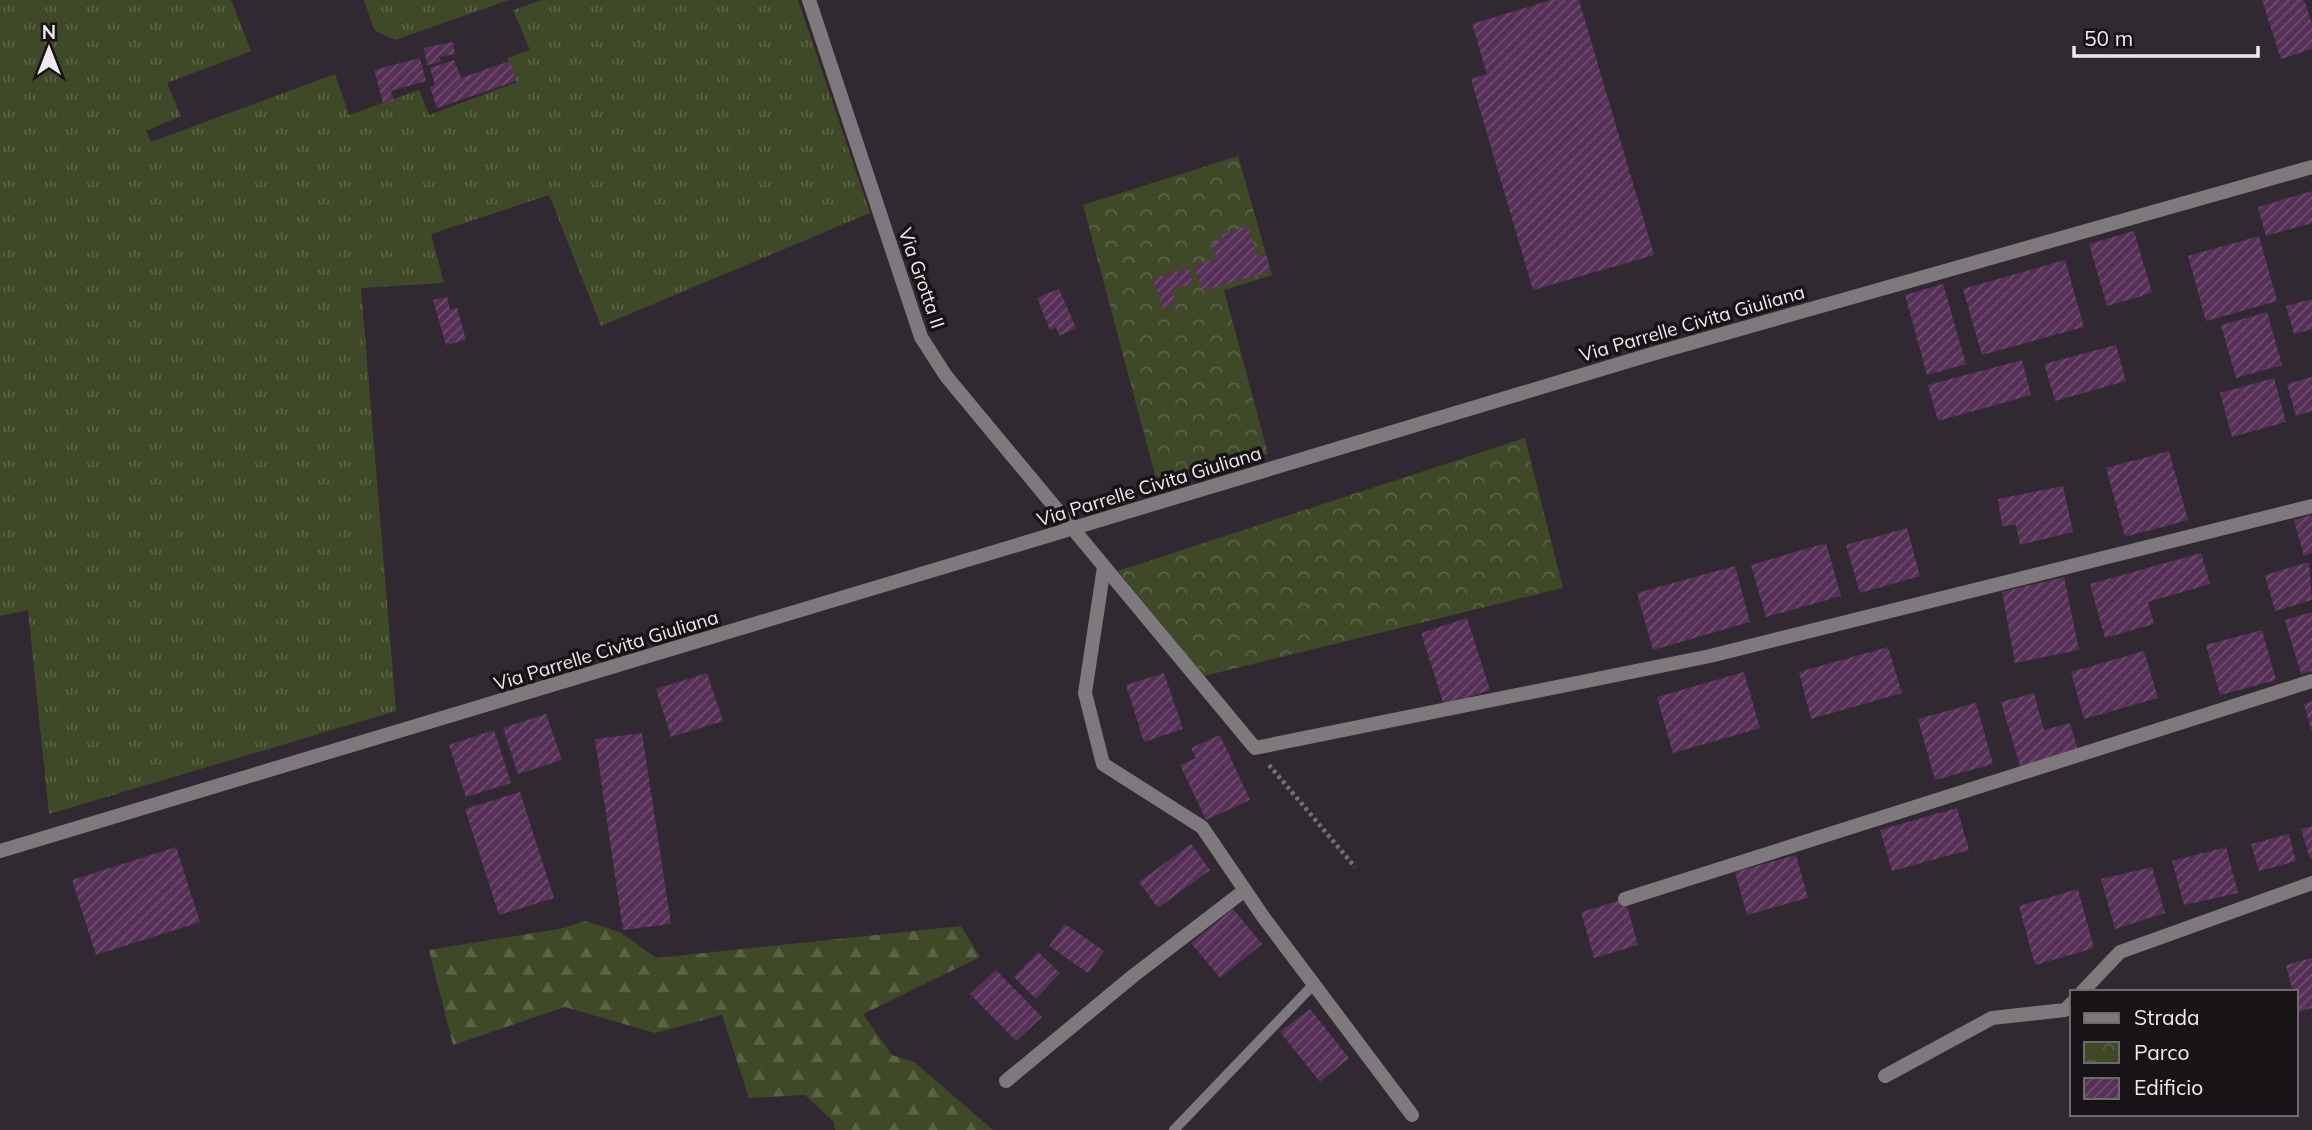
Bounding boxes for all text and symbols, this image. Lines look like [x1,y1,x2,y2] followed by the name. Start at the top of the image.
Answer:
[14,14,84,84] north arrow
[2074,14,2258,58] scale bar
[42,20,56,44] text: N
[2084,25,2133,51] text: 50 m
[894,225,950,331] street label: Via Grotta II
[1577,279,1807,367] street label: Via Parrelle Civita Giuliana
[1034,440,1264,532] street label: Via Parrelle Civita Giuliana
[491,604,721,696] street label: Via Parrelle Civita Giuliana
[2070,990,2298,1116] legend
[2134,1004,2200,1030] text: Strada
[2134,1039,2189,1065] text: Parco
[2134,1074,2203,1100] text: Edificio

